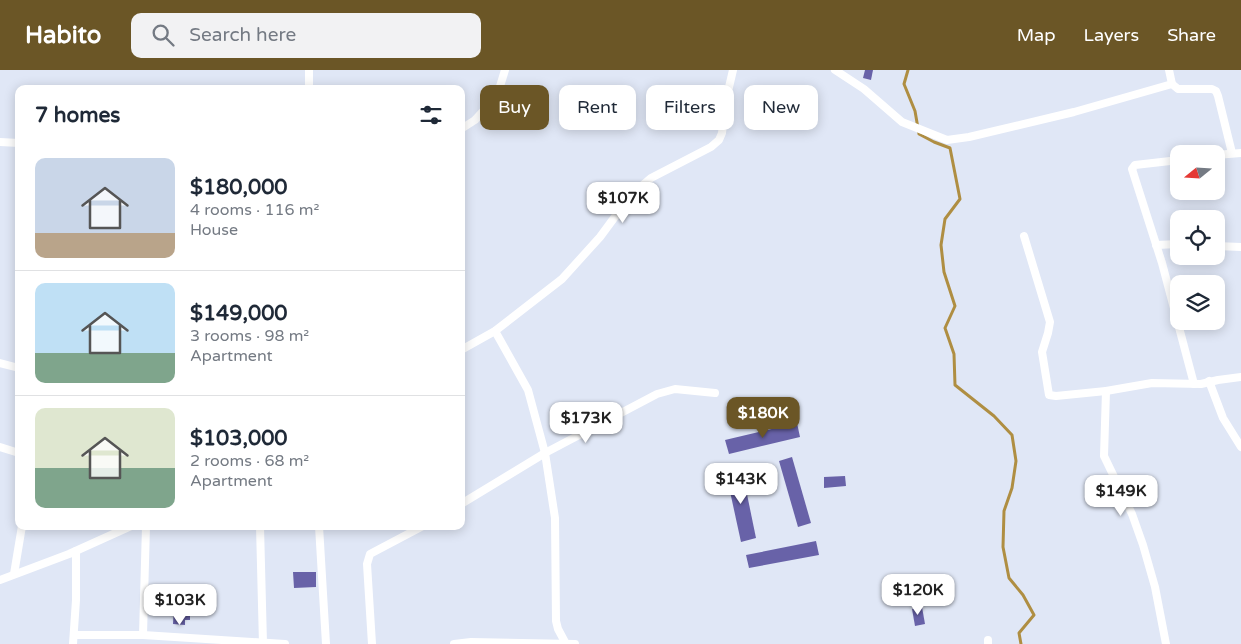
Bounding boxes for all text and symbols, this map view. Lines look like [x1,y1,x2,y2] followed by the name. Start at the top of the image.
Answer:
[131,13,481,58] search box
[25,21,101,50] text: Habito
[149,21,177,49] icon: search
[189,24,296,46] text: Search here
[1017,24,1056,46] text: Map
[1084,24,1139,46] text: Layers
[1167,24,1216,46] text: Share
[480,85,549,130] chip: Buy
[559,85,636,130] chip: Rent
[646,85,734,130] chip: Filters
[744,85,818,130] chip: New
[417,101,445,129] icon: filters
[35,103,120,128] text: 7 homes
[1170,145,1225,200] north arrow
[1170,145,1225,330] map controls
[190,175,288,200] text: $180,000
[75,178,135,238] icon: home
[588,182,658,224] pin: $107K
[598,188,648,208] text: $107K
[190,200,319,220] text: 4 rooms · 116 m²
[1170,210,1225,265] button: locate
[190,220,238,240] text: House
[1170,275,1225,330] button: layers
[190,301,288,326] text: $149,000
[75,303,135,363] icon: home
[190,326,309,346] text: 3 rooms · 98 m²
[190,346,273,366] text: Apartment
[728,396,798,439] pin: $180K
[551,402,621,444] pin: $173K
[738,403,788,423] text: $180K
[561,408,611,428] text: $173K
[190,426,288,451] text: $103,000
[75,428,135,488] icon: home
[190,451,309,471] text: 2 rooms · 68 m²
[706,462,776,505] pin: $143K
[716,469,766,489] text: $143K
[190,471,273,491] text: Apartment
[1086,474,1156,517] pin: $149K
[1096,481,1146,501] text: $149K
[883,574,953,616] pin: $120K
[893,580,943,600] text: $120K
[145,584,215,626] pin: $103K
[155,590,205,610] text: $103K

